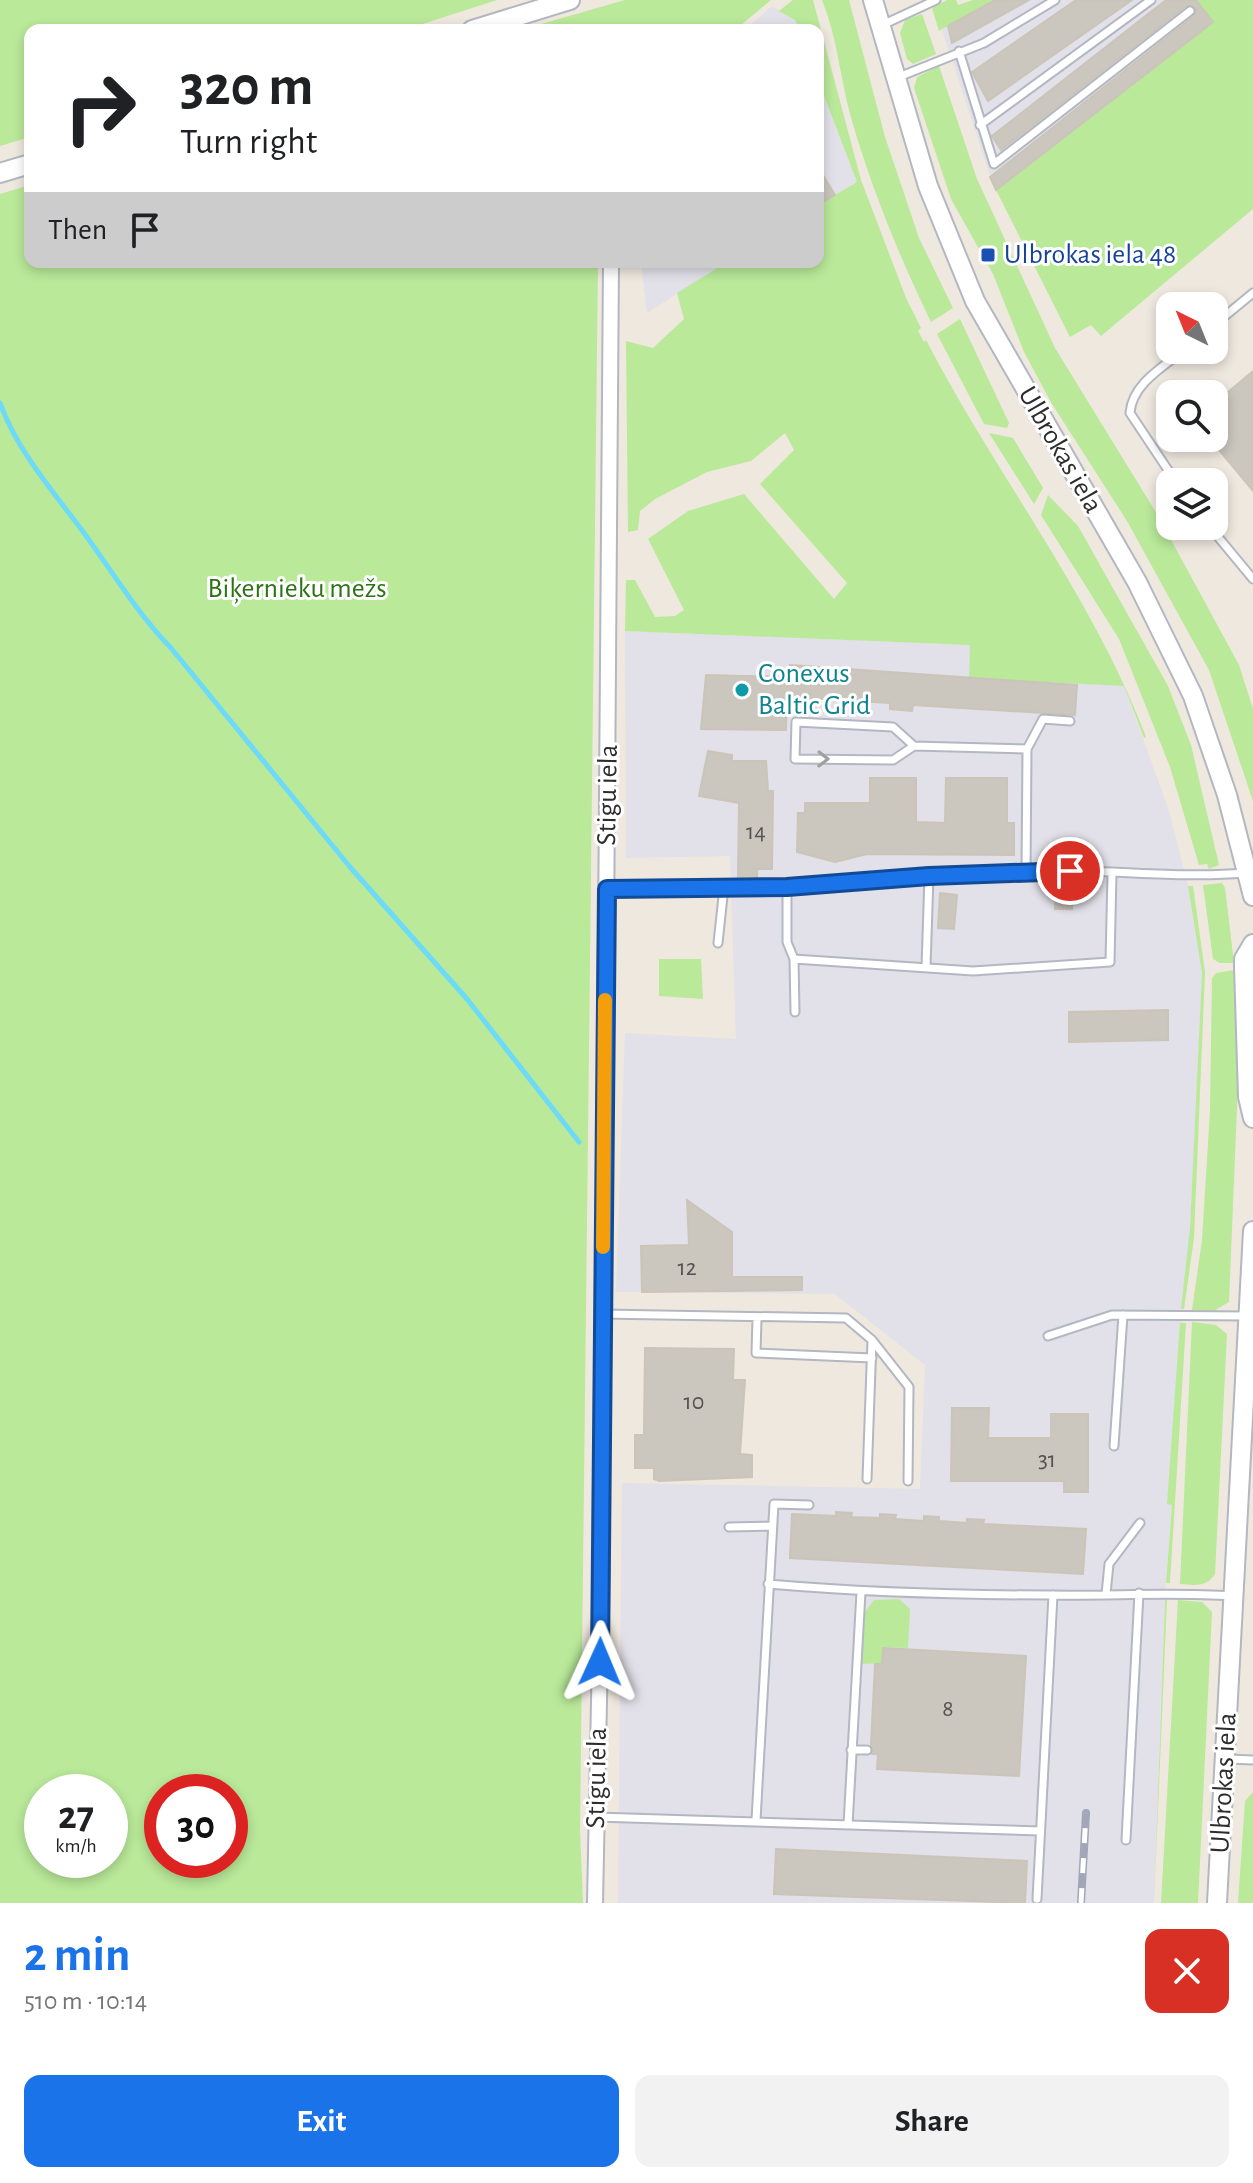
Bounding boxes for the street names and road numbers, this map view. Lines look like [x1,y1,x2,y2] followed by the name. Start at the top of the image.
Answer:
[1013,382,1107,518] street label: Ulbrokas iela
[593,744,623,846] street label: Stigu iela
[1206,1712,1242,1854] street label: Ulbrokas iela
[582,1727,612,1829] street label: Stigu iela

